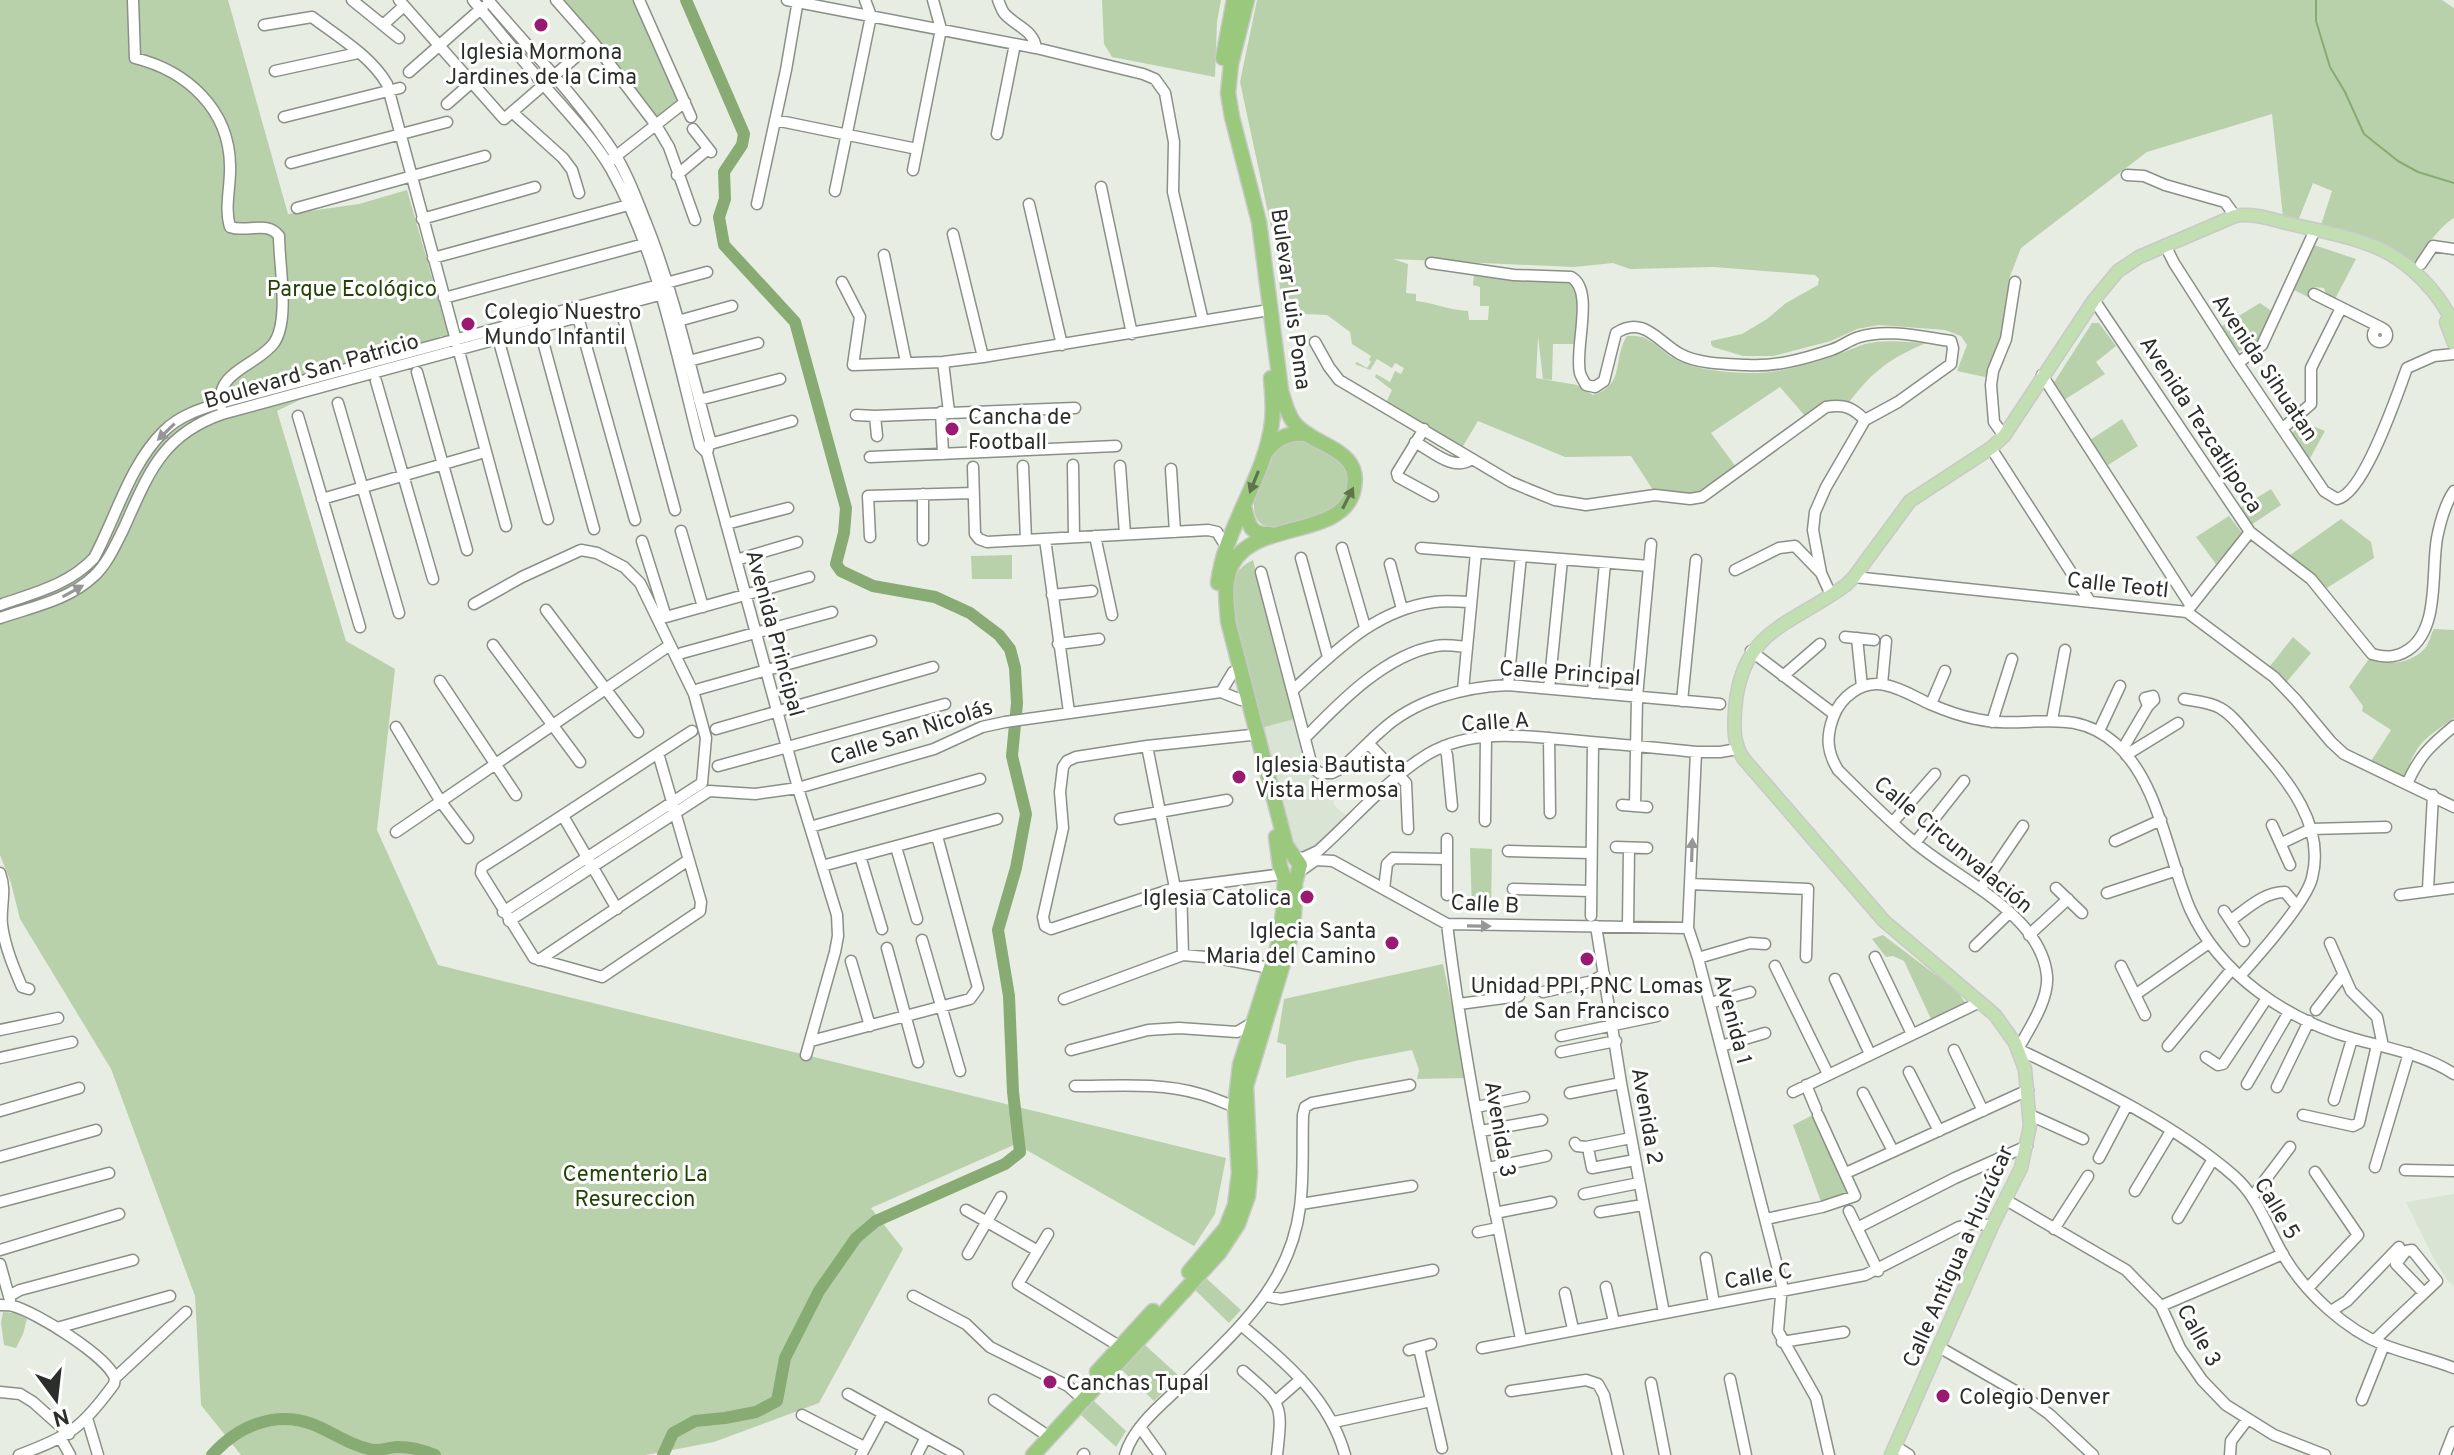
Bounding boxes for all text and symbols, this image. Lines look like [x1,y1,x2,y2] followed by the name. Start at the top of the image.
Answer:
[532,16,550,34] marker: Iglesia Mormona Jardines de la Cima
[445,40,637,92] place label: Iglesia Mormona Jardines de la Cima
[1263,207,1316,392] street label: Bulevar Luis Poma
[267,277,437,304] park label: Parque Ecológico
[2205,290,2323,447] street label: Avenida Sihuatan
[484,300,641,352] place label: Colegio Nuestro Mundo Infantil
[459,315,477,333] marker: Colegio Nuestro Mundo Infantil
[201,329,422,416] street label: Boulevard San Patricio
[2133,332,2267,519] street label: Avenida Tezcatlipoca
[968,405,1071,457] place label: Cancha de Football
[943,420,961,438] marker: Cancha de Football
[157,422,176,441] one-way arrow
[1247,470,1260,494] one-way arrow
[1340,487,1354,509] one-way arrow
[738,547,809,720] street label: Avenida Principal
[2065,568,2170,605] street label: Calle Teotl
[62,584,84,598] one-way arrow
[1498,656,1641,693] street label: Calle Principal
[827,694,996,772] street label: Calle San Nicolás
[1460,708,1530,739] street label: Calle A
[1255,753,1406,805] place label: Iglesia Bautista Vista Hermosa
[1230,768,1248,786] marker: Iglesia Bautista Vista Hermosa
[1867,772,2037,920] street label: Calle Circunvalación
[1685,837,1698,862] one-way arrow
[1143,886,1291,913] place label: Iglesia Catolica
[1298,888,1316,906] marker: Iglesia Catolica
[1450,890,1520,921] street label: Calle B
[1206,919,1376,971] place label: Iglecia Santa Maria del Camino
[1467,919,1492,932] one-way arrow
[1383,934,1401,952] marker: Iglecia Santa Maria del Camino
[1578,950,1596,968] marker: Unidad PPI, PNC Lomas de San Francisco
[1707,972,1757,1068] street label: Avenida 1
[1470,974,1704,1026] place label: Unidad PPI, PNC Lomas de San Francisco
[1624,1066,1667,1167] street label: Avenida 2
[1477,1079,1520,1180] street label: Avenida 3
[1898,1141,2021,1372] street label: Calle Antigua a Huizúcar
[563,1162,707,1214] park label: Cementerio La Resureccion
[2247,1173,2305,1245] street label: Calle 5
[1722,1258,1795,1297] street label: Calle C
[2170,1300,2226,1372] street label: Calle 3
[16,1359,96,1439] north arrow
[1066,1371,1209,1398] place label: Canchas Tupal
[1041,1373,1059,1391] marker: Canchas Tupal
[1959,1385,2110,1412] place label: Colegio Denver
[1934,1387,1952,1405] marker: Colegio Denver
[49,1401,72,1431] text: N

